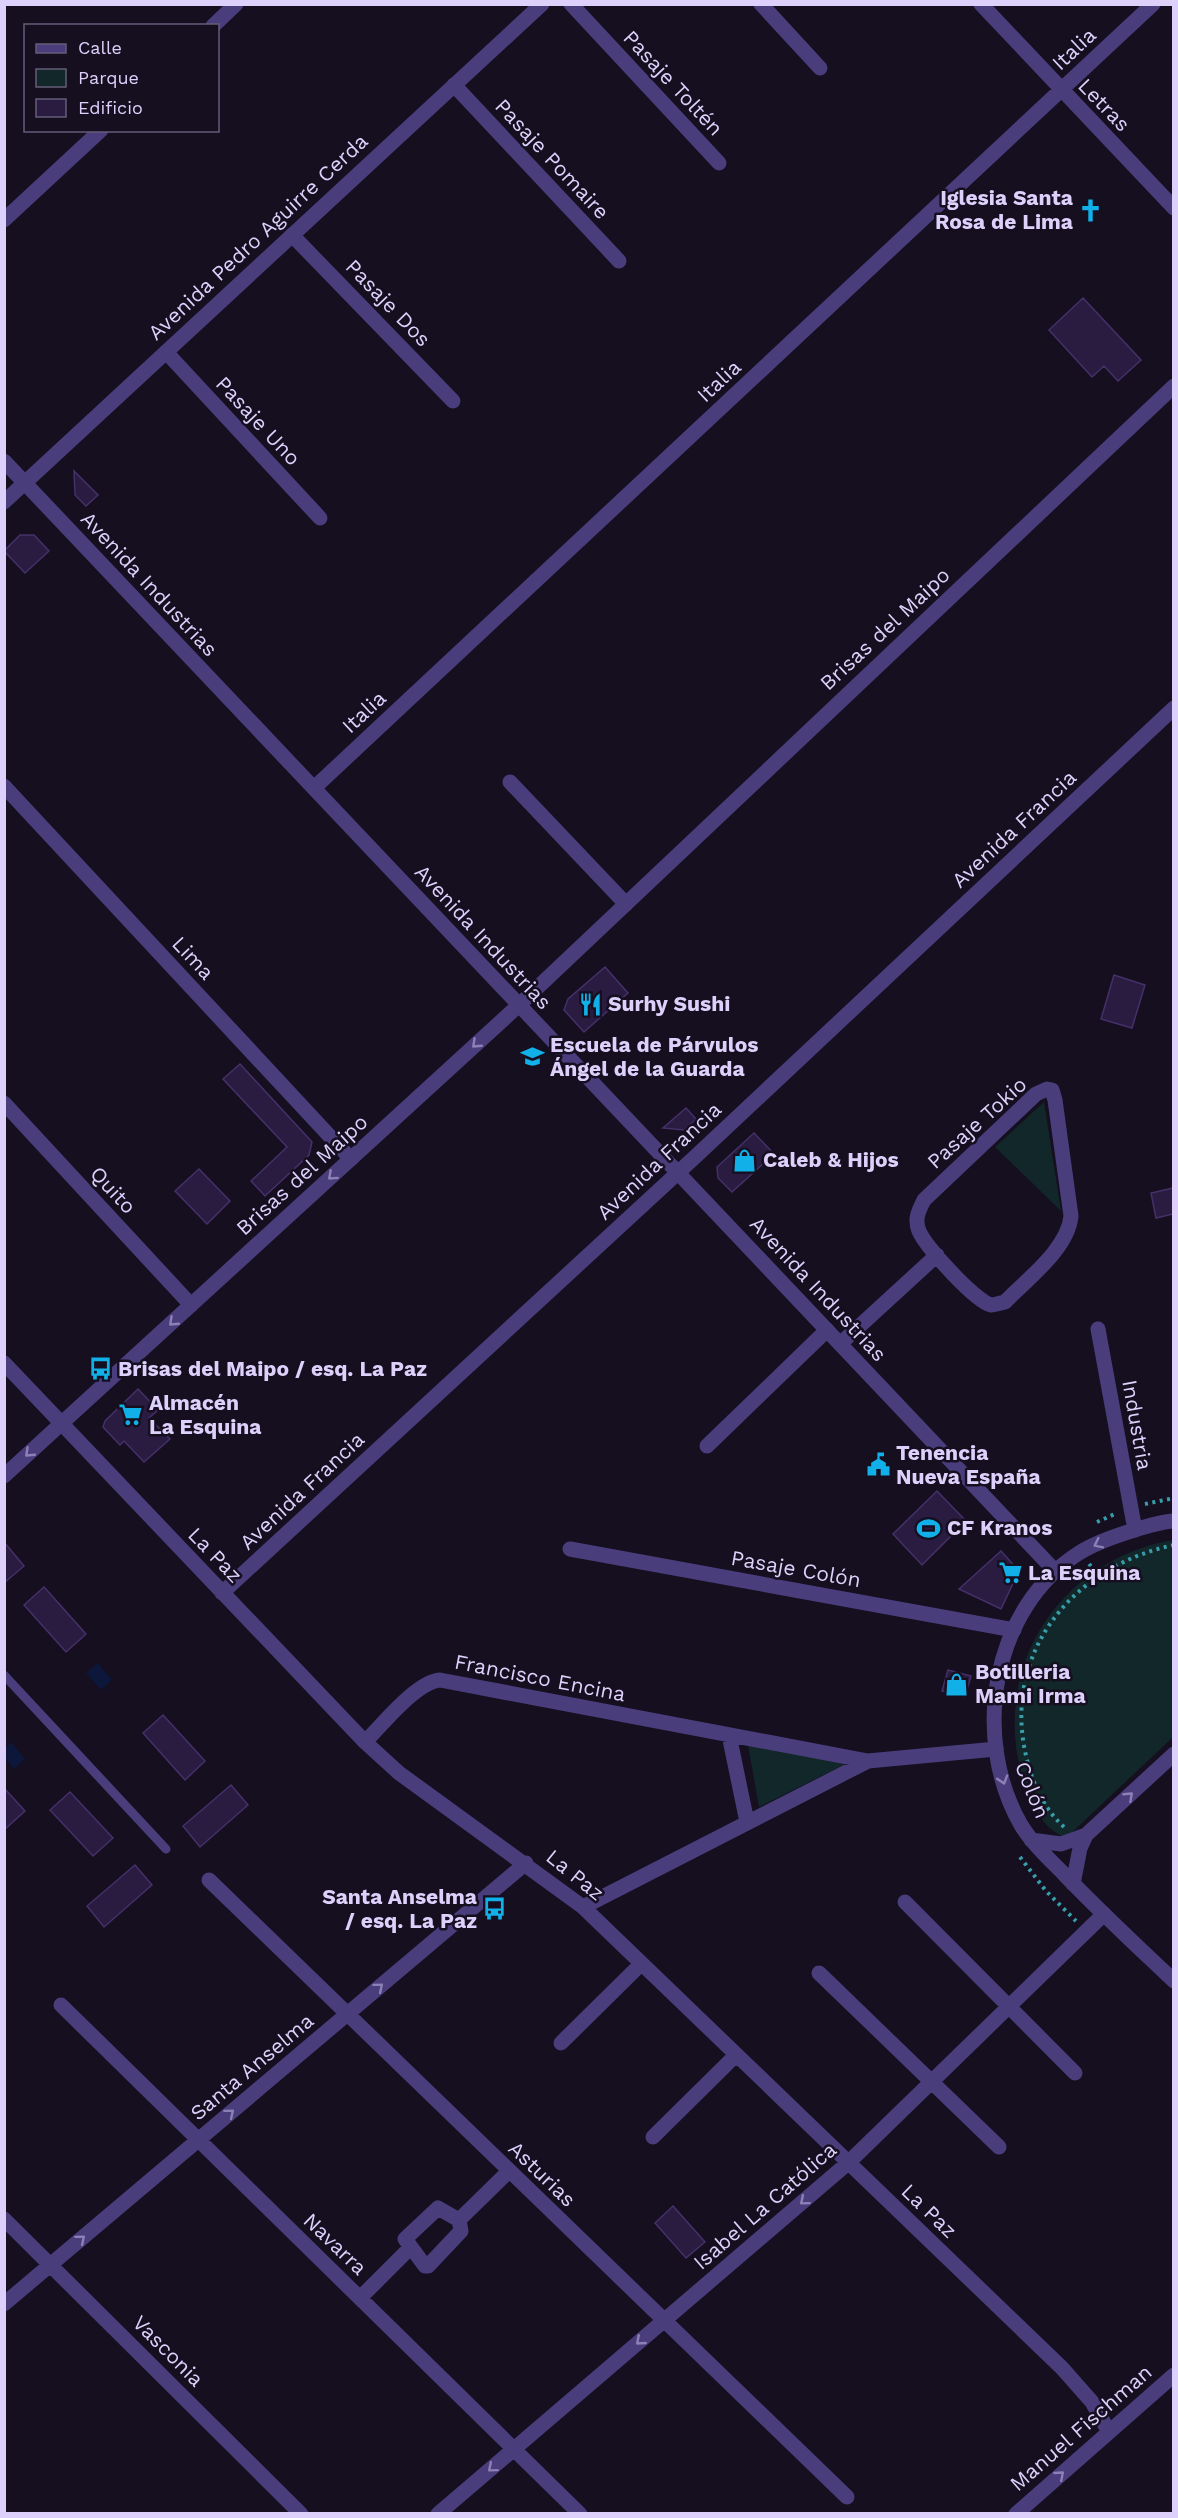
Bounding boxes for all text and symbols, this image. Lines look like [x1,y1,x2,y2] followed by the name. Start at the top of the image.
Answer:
[1047,22,1101,75] street label: Italia
[24,24,219,132] legend
[618,25,728,140] street label: Pasaje Toltén
[78,37,122,58] text: Calle
[78,67,139,88] text: Parque
[1073,73,1136,136] street label: Letras
[490,93,615,224] street label: Pasaje Pomaire
[78,97,143,118] text: Edificio
[143,128,373,345] street label: Avenida Pedro Aguirre Cerda
[935,185,1074,234] place label: Iglesia Santa Rosa de Lima
[1078,197,1104,223] church icon: Iglesia Santa Rosa de Lima
[341,254,436,351] street label: Pasaje Dos
[692,354,746,407] street label: Italia
[211,371,306,470] street label: Pasaje Uno
[76,506,223,661] street label: Avenida Industrias
[815,562,955,695] street label: Brisas del Maipo
[337,685,391,738] street label: Italia
[946,765,1081,893] street label: Avenida Francia
[410,859,557,1014] street label: Avenida Industrias
[167,931,220,985] street label: Lima
[577,991,603,1017] restaurant icon: Surhy Sushi
[608,991,730,1016] place label: Surhy Sushi
[550,1032,758,1081] place label: Escuela de Párvulos Ángel de la Guarda
[472,1037,483,1048] one-way arrow
[519,1044,545,1070] school or university icon: Escuela de Párvulos Ángel de la Guarda
[922,1072,1031,1174] street label: Pasaje Tokio
[591,1097,726,1225] street label: Avenida Francia
[231,1109,373,1240] street label: Brisas del Maipo
[732,1147,758,1173] shop icon: Caleb & Hijos
[763,1147,899,1172] place label: Caleb & Hijos
[85,1161,141,1219] street label: Quito
[329,1169,339,1180] one-way arrow
[745,1211,892,1366] street label: Avenida Industrias
[169,1315,180,1326] one-way arrow
[87,1356,113,1382] bus stop icon: Brisas del Maipo / esq. La Paz
[118,1356,427,1381] place label: Brisas del Maipo / esq. La Paz
[1117,1378,1158,1472] street label: Industria
[149,1390,262,1439] place label: Almacén La Esquina
[118,1402,144,1428] supermarket icon: Almacén La Esquina
[234,1427,369,1555] street label: Avenida Francia
[896,1440,1042,1489] place label: Tenencia Nueva España
[25,1446,36,1457] one-way arrow
[865,1452,891,1478] public building icon: Tenencia Nueva España
[916,1515,942,1541] sports icon: CF Kranos
[947,1515,1052,1540] place label: CF Kranos
[183,1522,248,1587] street label: La Paz
[1093,1536,1104,1548] one-way arrow
[729,1545,863,1592] street label: Pasaje Colón
[997,1560,1023,1586] supermarket icon: La Esquina
[1028,1560,1141,1585] place label: La Esquina
[452,1649,628,1706] street label: Francisco Encina
[975,1659,1087,1708] place label: Botilleria Mami Irma
[944,1671,970,1697] shop icon: Botilleria Mami Irma
[1010,1758,1055,1822] street label: Colón
[996,1774,1008,1785] one-way arrow
[1122,1792,1132,1803] one-way arrow
[541,1844,609,1905] street label: La Paz
[322,1884,478,1933] place label: Santa Anselma / esq. La Paz
[482,1896,508,1922] bus stop icon: Santa Anselma / esq. La Paz
[372,1984,383,1995] one-way arrow
[185,2008,318,2125] street label: Santa Anselma
[223,2109,234,2120] one-way arrow
[504,2136,581,2212] street label: Asturias
[688,2137,841,2274] street label: Isabel La Católica
[897,2178,962,2243] street label: La Paz
[800,2194,811,2205] one-way arrow
[299,2208,372,2280] street label: Navarra
[74,2235,85,2246] one-way arrow
[128,2310,209,2391] street label: Vasconia
[636,2334,647,2345] one-way arrow
[1005,2359,1157,2496] street label: Manuel Fischman
[488,2461,499,2472] one-way arrow
[1053,2471,1064,2482] one-way arrow

